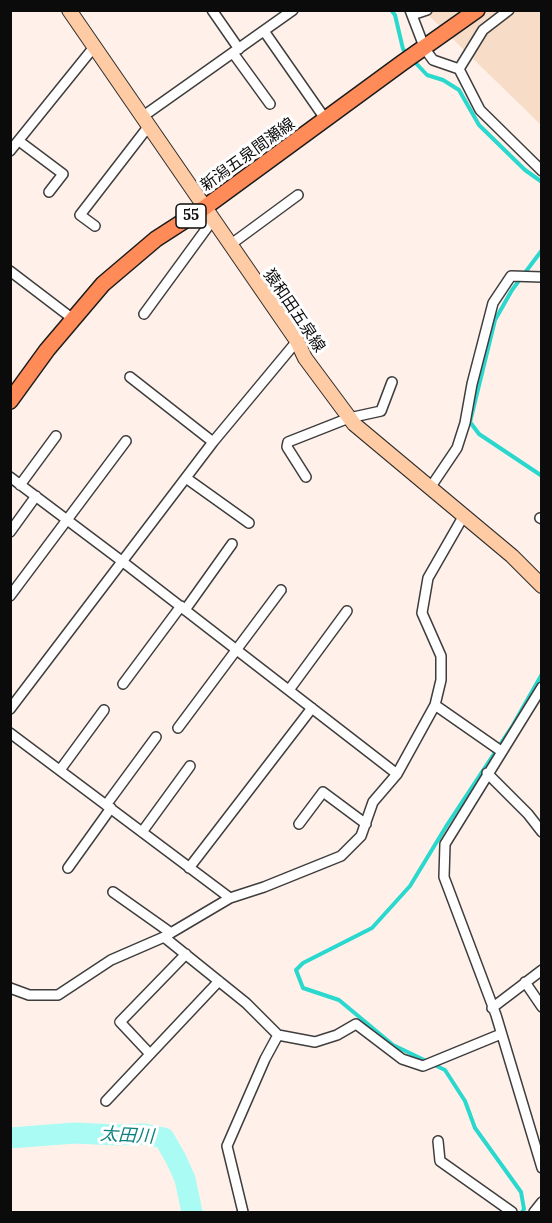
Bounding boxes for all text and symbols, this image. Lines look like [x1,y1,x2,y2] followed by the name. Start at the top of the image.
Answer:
[197,114,299,196] street label: 新潟五泉間瀬線
[176,204,206,228] road number: 55
[259,266,329,356] street label: 猿和田五泉線
[99,1124,155,1148] water label: 太田川

